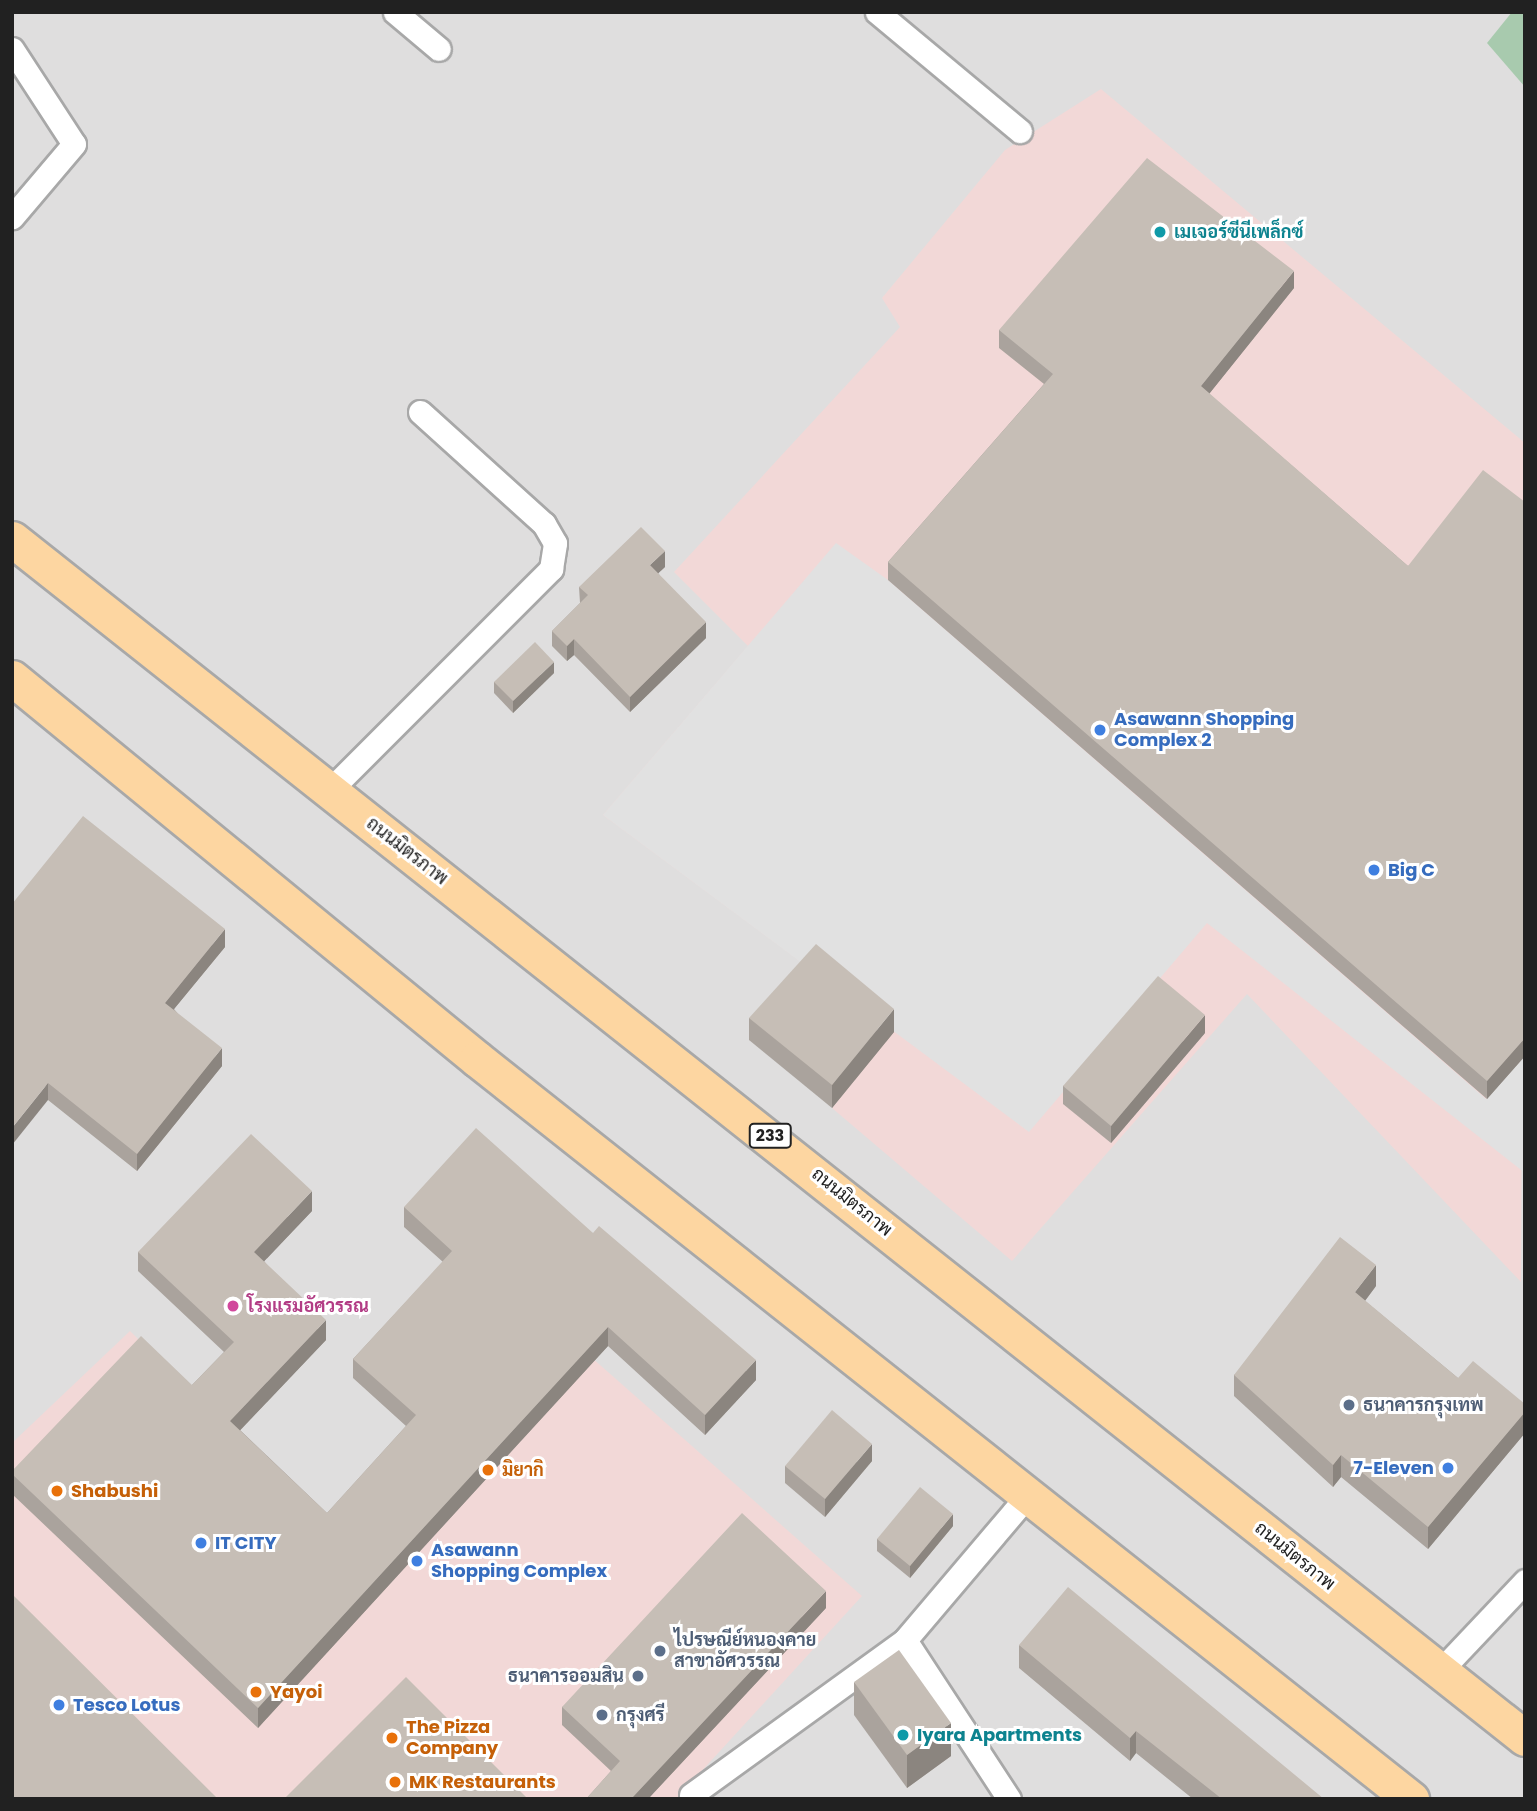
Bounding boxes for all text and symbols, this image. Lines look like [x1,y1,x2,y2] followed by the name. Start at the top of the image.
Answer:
[1174,221,1304,243] place label: เมเจอร์ซีนีเพล็กซ์
[1152,224,1168,240] marker: เมเจอร์ซีนีเพล็กซ์
[1114,709,1294,752] place label: Asawann Shopping Complex 2
[1092,722,1108,738] marker: Asawann Shopping Complex 2
[362,813,452,889] street label: ถนนมิตรภาพ
[1388,859,1435,881] place label: Big C
[1366,862,1382,878] marker: Big C
[747,1124,793,1148] road number: 233
[808,1163,896,1241] street label: ถนนมิตรภาพ
[247,1295,369,1317] place label: โรงแรมอัศวรรณ
[225,1298,241,1314] marker: โรงแรมอัศวรรณ
[1363,1394,1484,1416] place label: ธนาคารกรุงเทพ
[1341,1397,1357,1413] marker: ธนาคารกรุงเทพ
[1353,1457,1434,1479] place label: 7-Eleven
[502,1459,544,1481] place label: มิยากิ
[1440,1460,1456,1476] marker: 7-Eleven
[480,1462,496,1478] marker: มิยากิ
[71,1480,158,1502] place label: Shabushi
[49,1483,65,1499] marker: Shabushi
[1251,1517,1339,1595] street label: ถนนมิตรภาพ
[215,1532,277,1554] place label: IT CITY
[193,1535,209,1551] marker: IT CITY
[431,1540,607,1582] place label: Asawann Shopping Complex
[409,1553,425,1569] marker: Asawann Shopping Complex
[674,1630,816,1672] place label: ไปรษณีย์หนองคาย สาขาอัศวรรณ
[652,1643,668,1659] marker: ไปรษณีย์หนองคาย สาขาอัศวรรณ
[508,1665,624,1687] place label: ธนาคารออมสิน
[630,1668,646,1684] marker: ธนาคารออมสิน
[270,1681,322,1703] place label: Yayoi
[248,1684,264,1700] marker: Yayoi
[73,1694,180,1716] place label: Tesco Lotus
[51,1697,67,1713] marker: Tesco Lotus
[616,1704,665,1726] place label: กรุงศรี
[594,1707,610,1723] marker: กรุงศรี
[406,1717,498,1760] place label: The Pizza Company
[917,1724,1082,1746] place label: Iyara Apartments
[895,1727,911,1743] marker: Iyara Apartments
[384,1730,400,1746] marker: The Pizza Company
[409,1771,556,1793] place label: MK Restaurants
[387,1774,403,1790] marker: MK Restaurants

